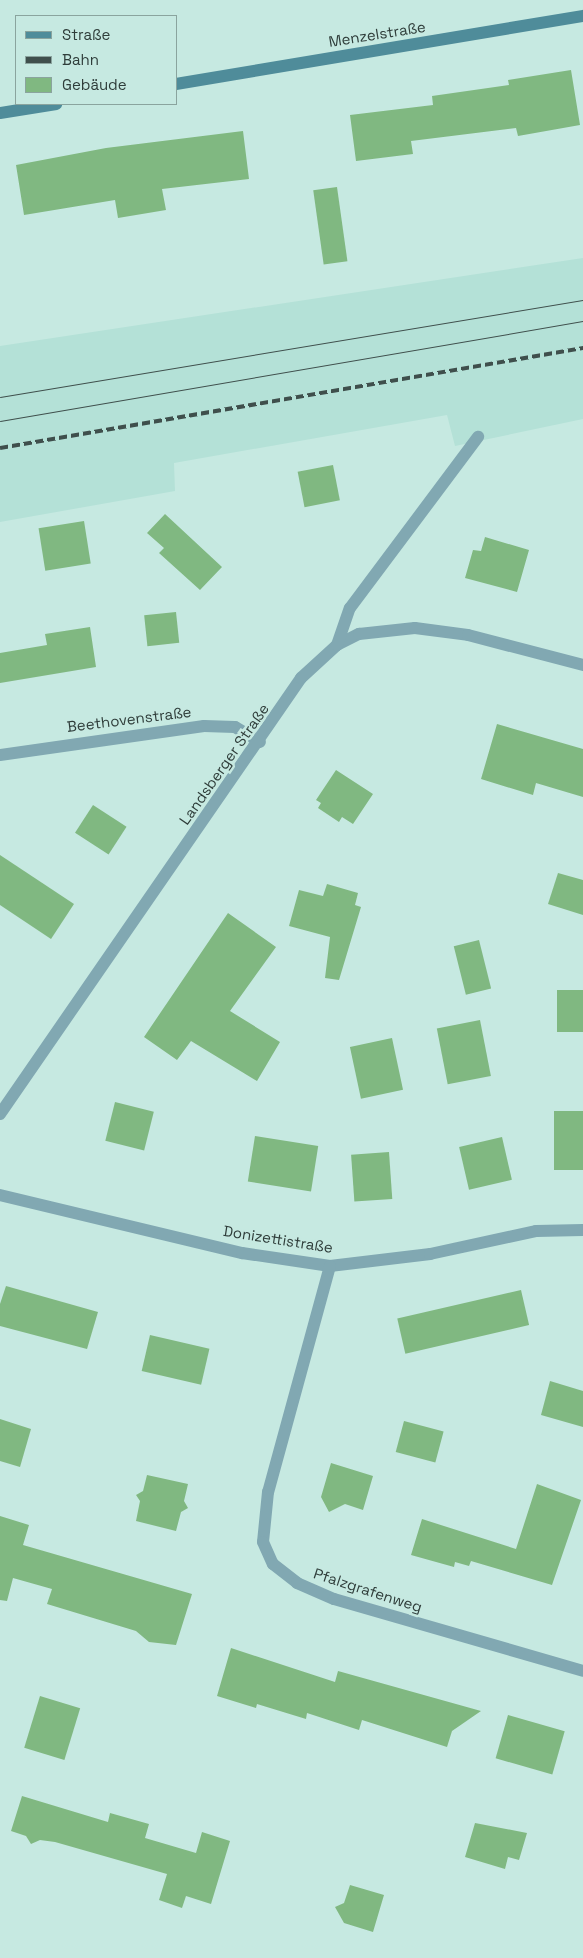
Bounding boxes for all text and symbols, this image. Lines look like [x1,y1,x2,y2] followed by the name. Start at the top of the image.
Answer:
[15,15,178,105] legend
[327,17,427,51] street label: Menzelstraße
[62,25,110,44] text: Straße
[62,50,99,69] text: Bahn
[62,75,127,94] text: Gebäude
[175,700,273,828] street label: Landsberger Straße
[66,702,192,736] street label: Beethovenstraße
[222,1221,334,1257] street label: Donizettistraße
[311,1564,425,1616] street label: Pfalzgrafenweg

